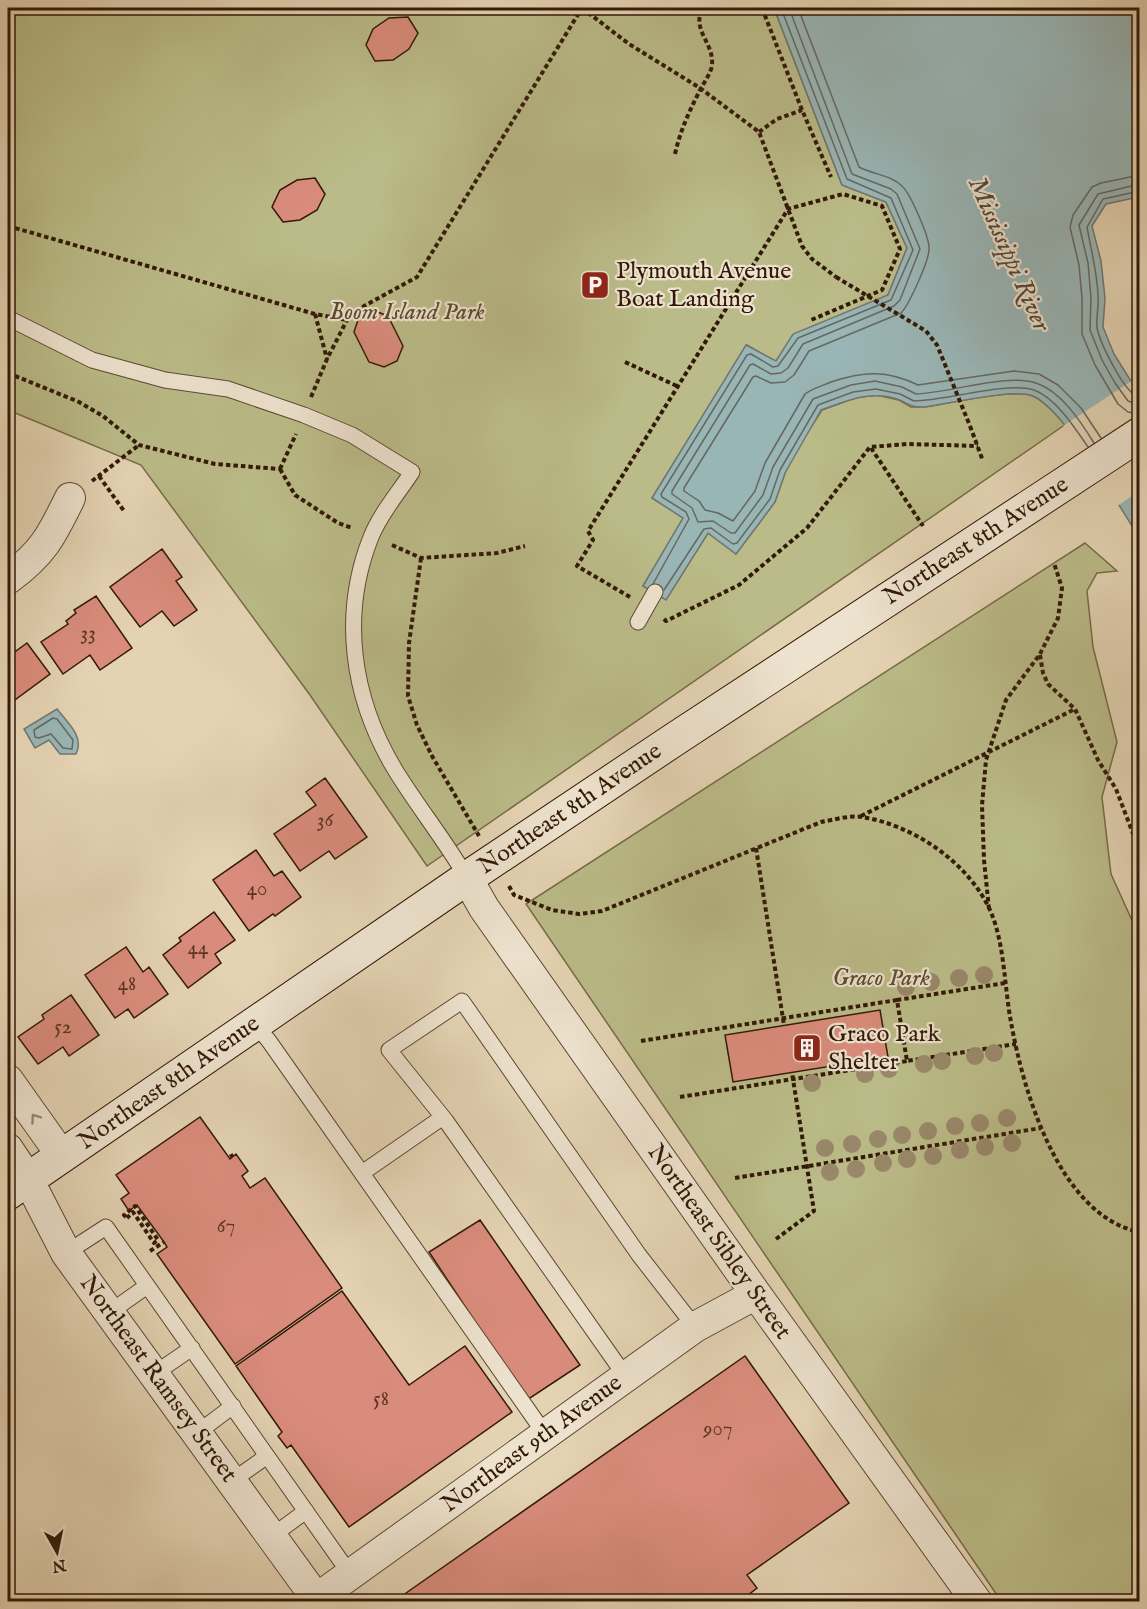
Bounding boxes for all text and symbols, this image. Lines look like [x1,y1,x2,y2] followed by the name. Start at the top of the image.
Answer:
[960,171,1058,338] water label: Mississippi River
[616,256,791,315] place label: Plymouth Avenue Boat Landing
[579,269,611,301] parking icon: Plymouth Avenue Boat Landing
[329,297,485,328] park label: Boom Island Park
[877,469,1075,613] street label: Northeast 8th Avenue
[80,620,96,647] house number: 33
[472,736,668,882] street label: Northeast 8th Avenue
[317,807,334,834] house number: 36
[247,876,267,903] house number: 40
[188,935,209,962] house number: 44
[832,963,930,994] park label: Graco Park
[118,971,136,998] house number: 48
[72,1009,266,1157] street label: Northeast 8th Avenue
[54,1014,72,1041] house number: 52
[828,1019,941,1078] place label: Graco Park Shelter
[791,1032,823,1064] building icon: Graco Park Shelter
[31,1114,42,1125] one-way arrow
[640,1138,798,1346] street label: Northeast Sibley Street
[217,1213,235,1240] house number: 67
[72,1269,244,1489] street label: Northeast Ramsey Street
[435,1368,629,1520] street label: Northeast 9th Avenue
[373,1386,389,1413] house number: 58
[702,1416,733,1443] house number: 907
[27,1522,87,1582] north arrow
[50,1554,68,1576] text: N

